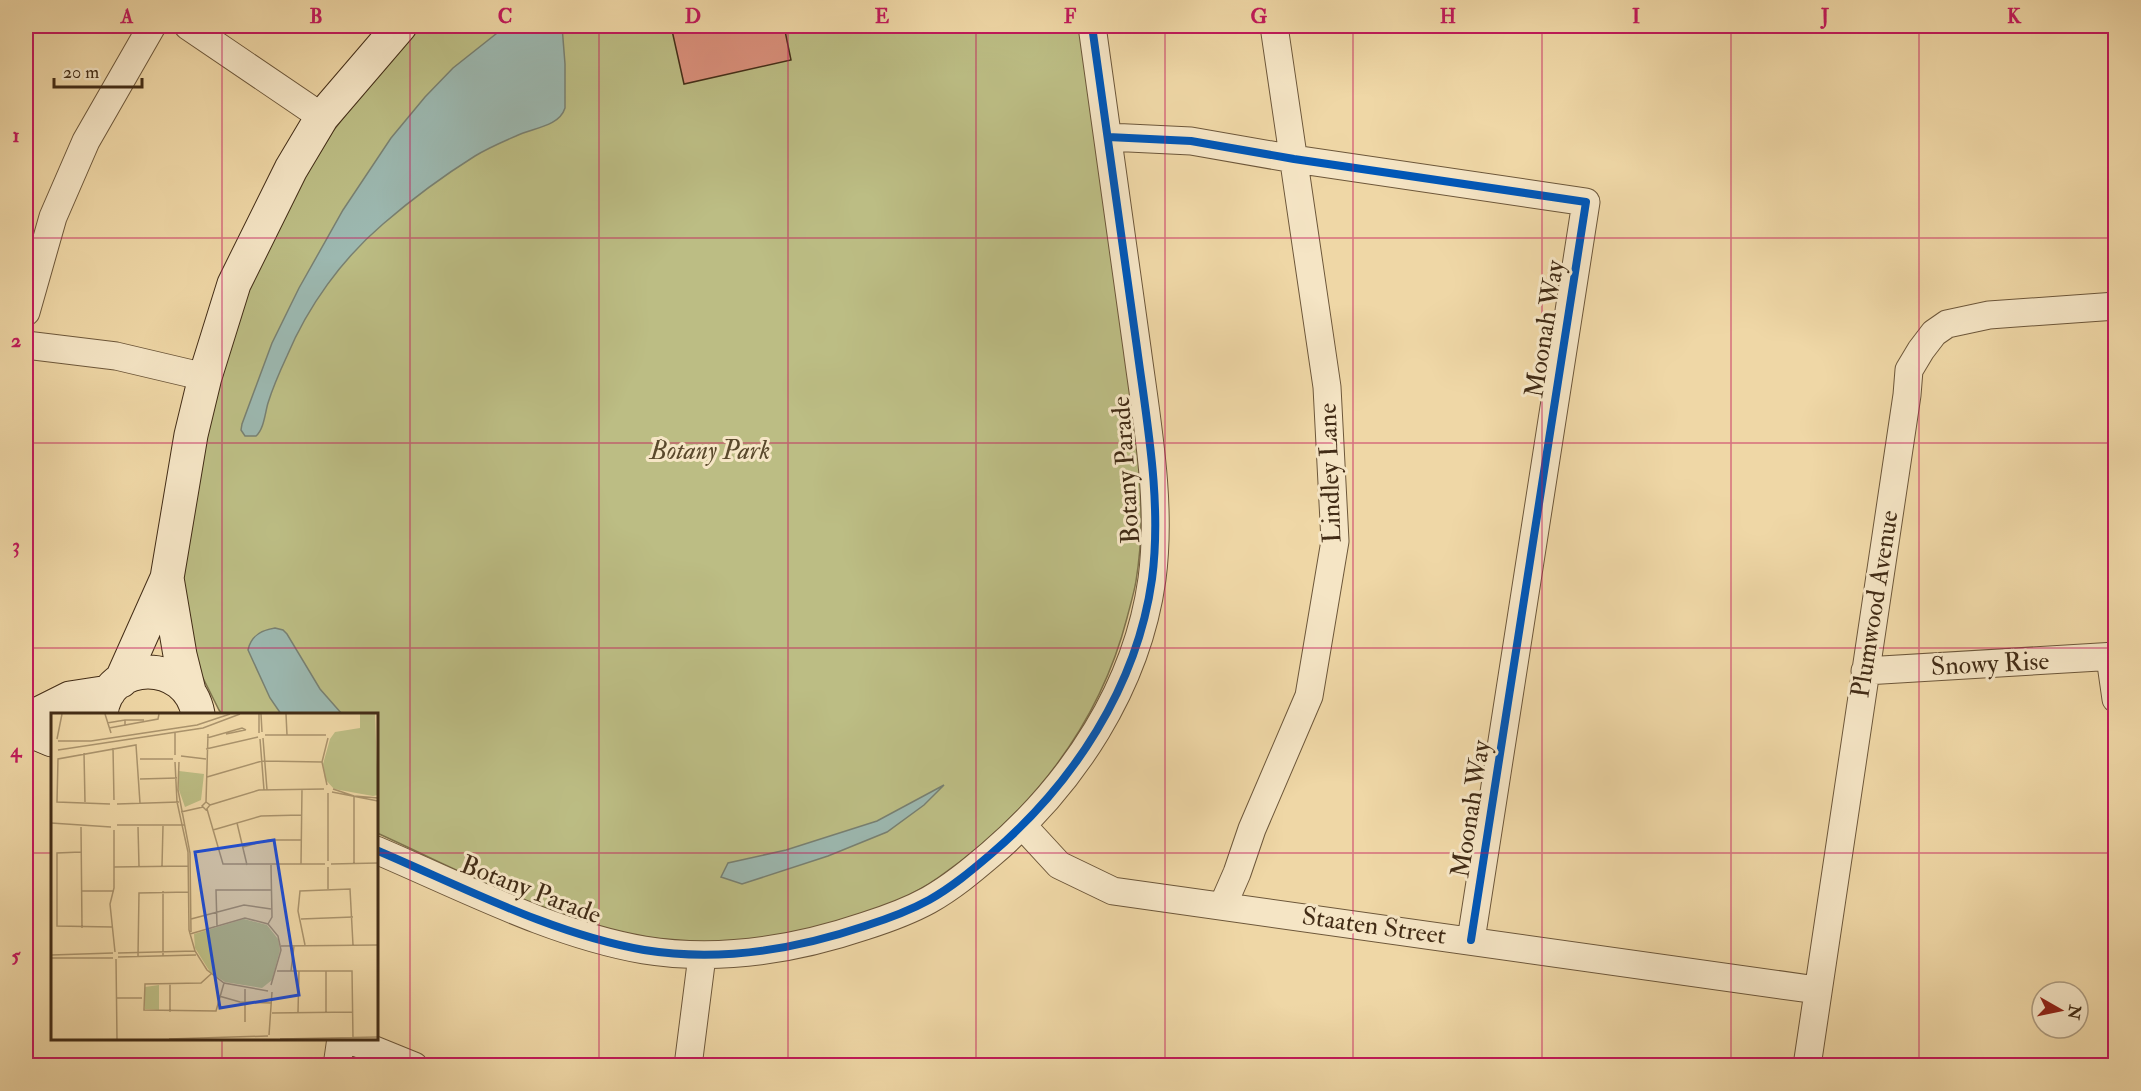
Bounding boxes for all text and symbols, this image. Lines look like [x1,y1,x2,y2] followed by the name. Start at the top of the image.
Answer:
[120,4,134,29] text: A
[309,4,323,29] text: B
[498,4,512,29] text: C
[685,4,701,29] text: D
[875,4,890,29] text: E
[1064,4,1077,29] text: F
[1251,4,1268,29] text: G
[1440,4,1456,29] text: H
[1632,4,1640,29] text: I
[1820,4,1829,29] text: J
[2007,4,2022,29] text: K
[54,51,142,89] scale bar
[63,61,99,84] text: 20 m
[12,123,20,148] text: 1
[1518,257,1572,400] street label: Moonah Way
[11,328,21,353] text: 2
[1105,395,1147,545] street label: Botany Parade
[1312,402,1348,544] street label: Lindley Lane
[648,435,770,467] park label: Botany Park
[1844,508,1906,700] street label: Plumwood Avenue
[12,533,20,558] text: 3
[1930,645,2050,683] street label: Snowy Rise
[51,713,378,1040] inset map
[1444,737,1498,880] street label: Moonah Way
[10,738,23,763] text: 4
[456,849,606,932] street label: Botany Parade
[1300,900,1448,952] street label: Staaten Street
[12,943,22,968] text: 5
[2030,980,2090,1040] north arrow
[2063,1003,2085,1021] text: N

